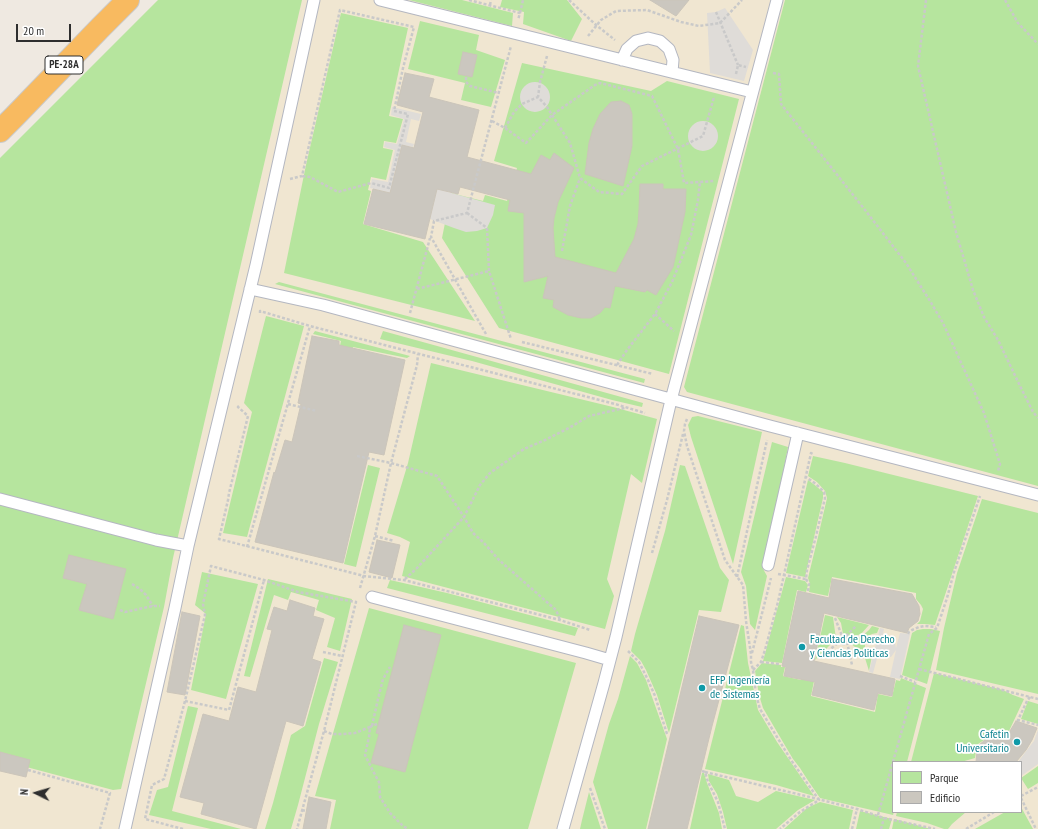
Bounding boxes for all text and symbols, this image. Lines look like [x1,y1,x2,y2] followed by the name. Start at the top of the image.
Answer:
[18,16,73,42] scale bar
[23,23,44,38] text: 20 m
[45,56,83,74] road number: PE-28A
[810,633,895,661] place label: Facultad de Derecho y Ciencias Politicas
[797,642,807,652] marker: Facultad de Derecho y Ciencias Politicas
[710,674,770,702] place label: EFP Ingeniería de Sistemas
[697,683,707,693] marker: EFP Ingeniería de Sistemas
[956,728,1009,756] place label: Cafetin Universitario
[1012,737,1022,747] marker: Cafetin Universitario
[892,761,1022,813] legend
[930,770,959,785] text: Parque
[16,773,56,813] north arrow
[17,788,31,796] text: N
[930,790,960,805] text: Edificio

